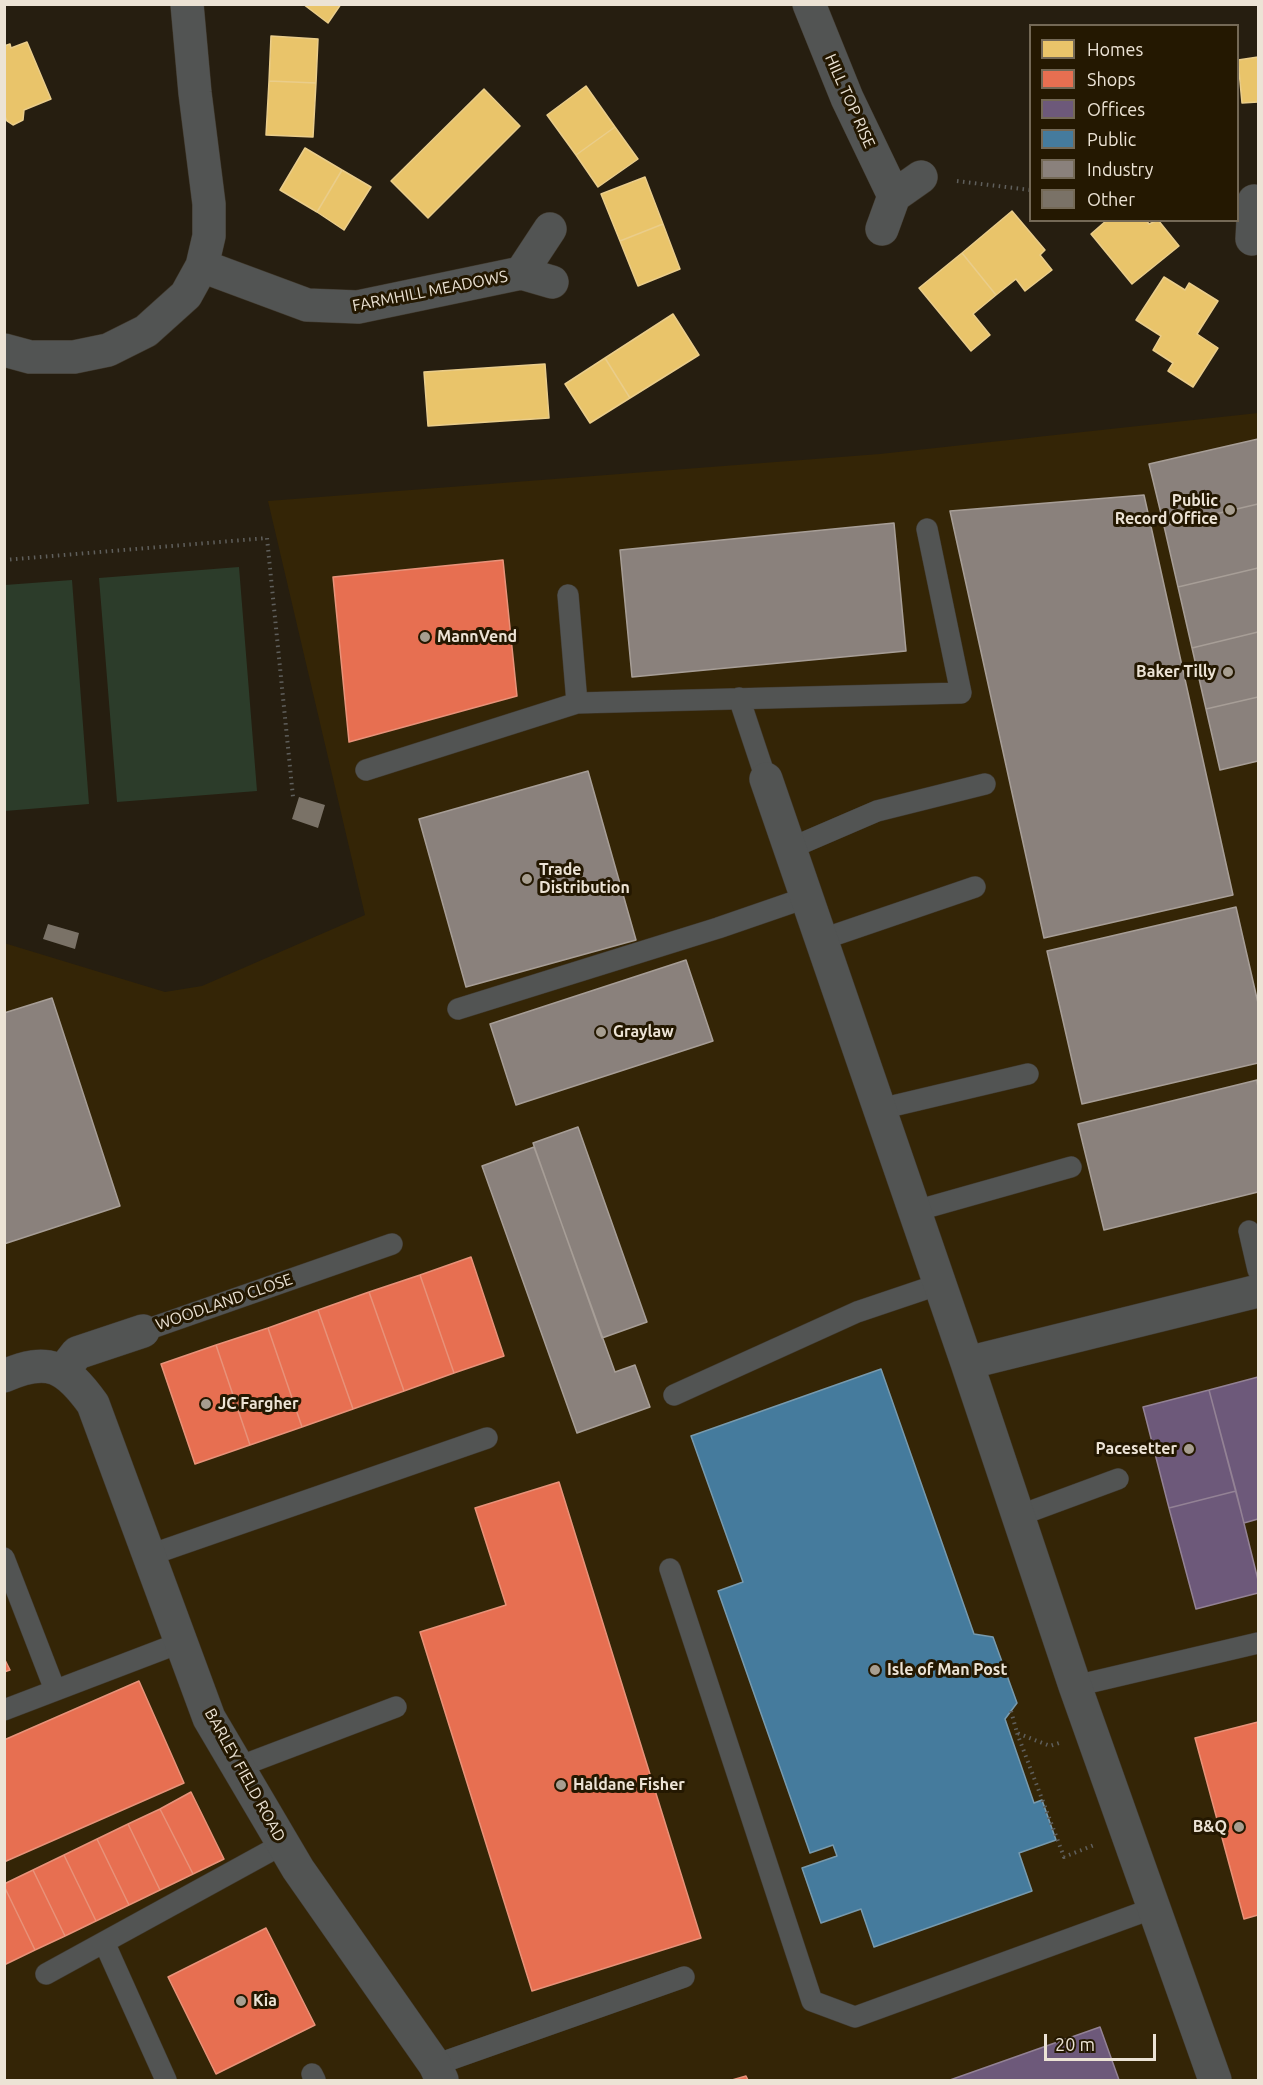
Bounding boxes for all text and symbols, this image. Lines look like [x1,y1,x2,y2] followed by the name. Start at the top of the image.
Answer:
[1029,24,1239,222] legend
[1087,39,1143,59] text: Homes
[821,51,879,151] street label: HILL TOP RISE
[1087,69,1136,89] text: Shops
[1087,99,1145,119] text: Offices
[1087,129,1136,149] text: Public
[1087,159,1153,179] text: Industry
[1087,189,1135,209] text: Other
[351,267,509,315] street label: FARMHILL MEADOWS
[1115,491,1218,529] place label: Public Record Office
[1223,503,1237,517] marker: Public Record Office
[437,627,517,647] place label: MannVend
[418,630,432,644] marker: MannVend
[1136,662,1216,682] place label: Baker Tilly
[1221,665,1235,679] marker: Baker Tilly
[539,860,630,898] place label: Trade Distribution
[520,872,534,886] marker: Trade Distribution
[613,1022,674,1042] place label: Graylaw
[594,1025,608,1039] marker: Graylaw
[153,1270,295,1334] street label: WOODLAND CLOSE
[218,1394,299,1414] place label: JC Fargher
[199,1397,213,1411] marker: JC Fargher
[1096,1439,1177,1459] place label: Pacesetter
[1182,1442,1196,1456] marker: Pacesetter
[887,1660,1007,1680] place label: Isle of Man Post
[868,1663,882,1677] marker: Isle of Man Post
[200,1705,290,1845] street label: BARLEY FIELD ROAD
[573,1775,685,1795] place label: Haldane Fisher
[554,1778,568,1792] marker: Haldane Fisher
[1193,1817,1227,1837] place label: B&Q
[1232,1820,1246,1834] marker: B&Q
[253,1991,277,2011] place label: Kia
[234,1994,248,2008] marker: Kia
[1047,2022,1160,2060] scale bar
[1055,2034,1095,2054] text: 20 m

